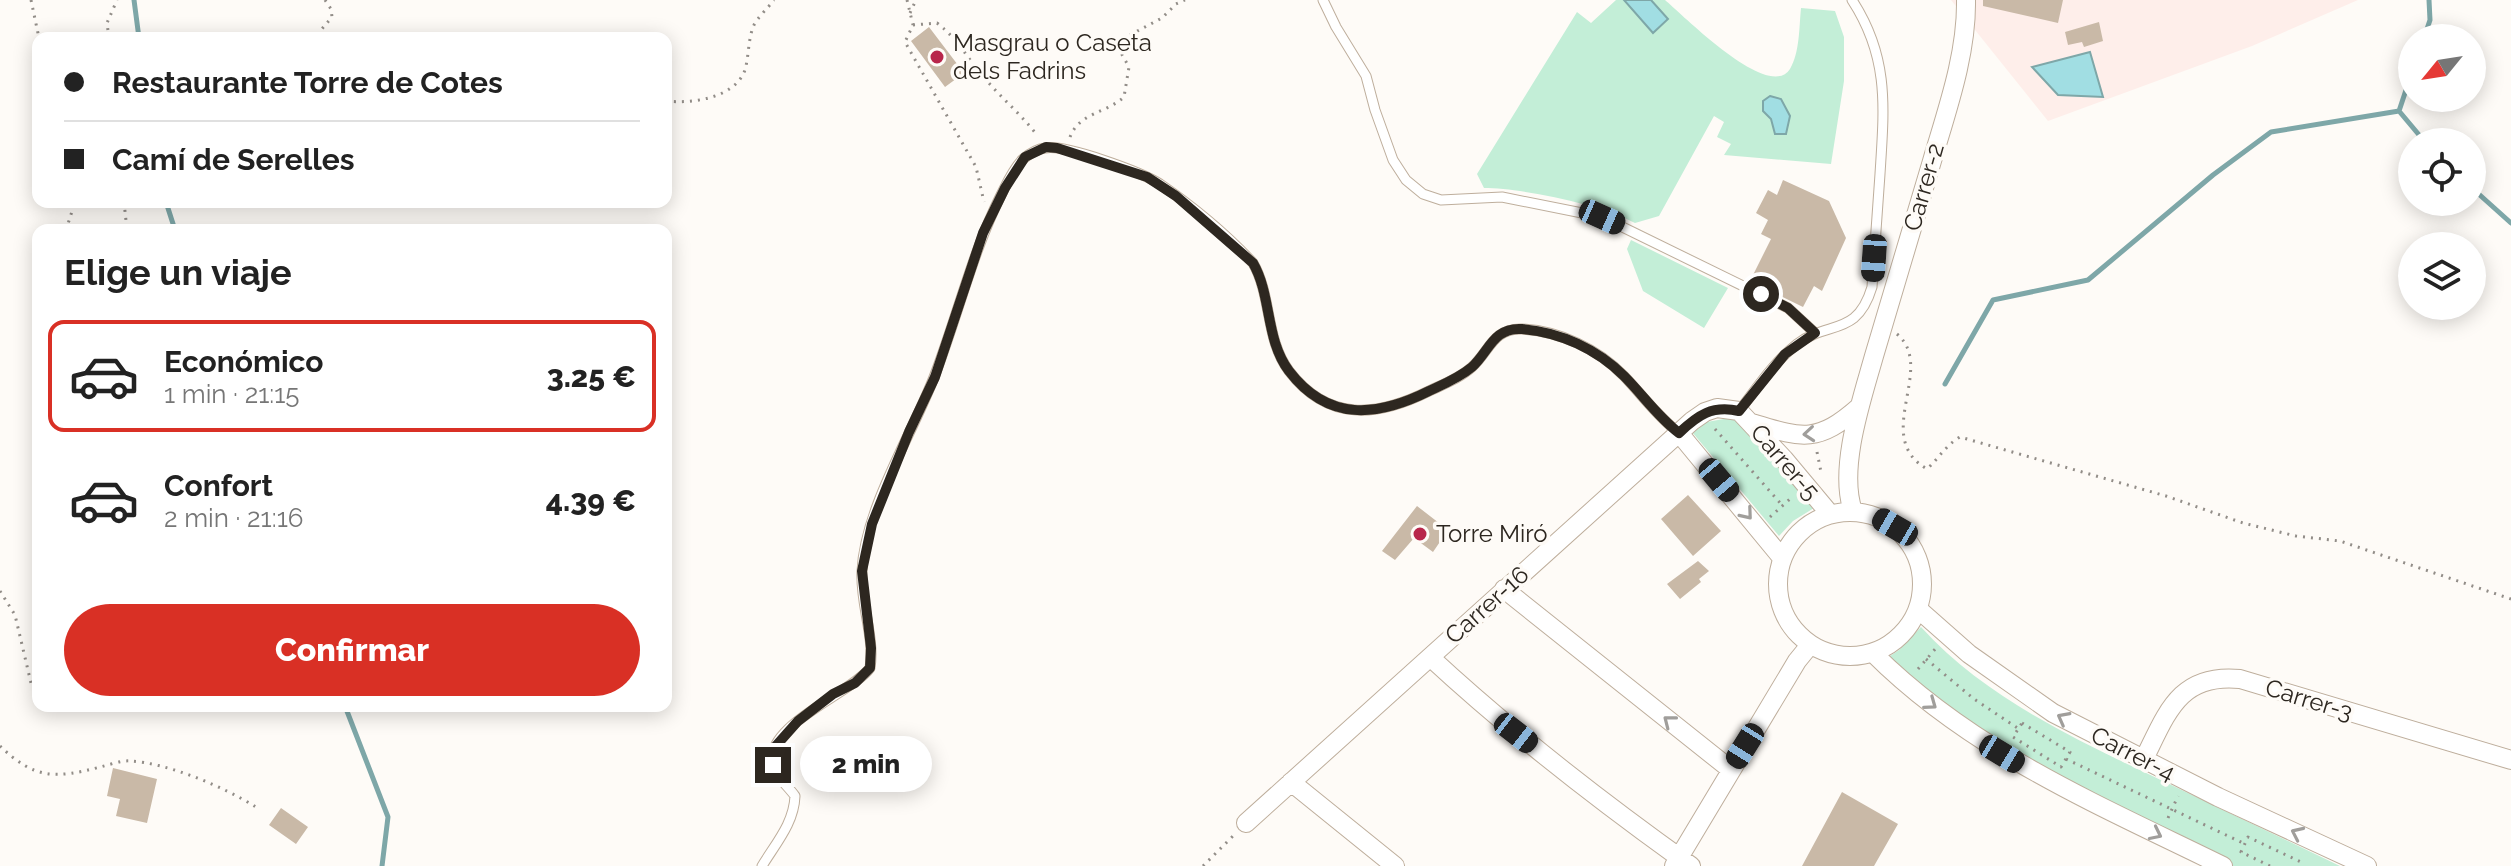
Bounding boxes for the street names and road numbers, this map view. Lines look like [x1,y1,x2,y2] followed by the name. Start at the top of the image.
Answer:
[1897,140,1950,234] street label: Carrer-2
[1745,418,1826,505] street label: Carrer-5
[1439,560,1534,650] street label: Carrer-16
[2262,673,2356,727] street label: Carrer-3
[2086,720,2180,787] street label: Carrer-4

